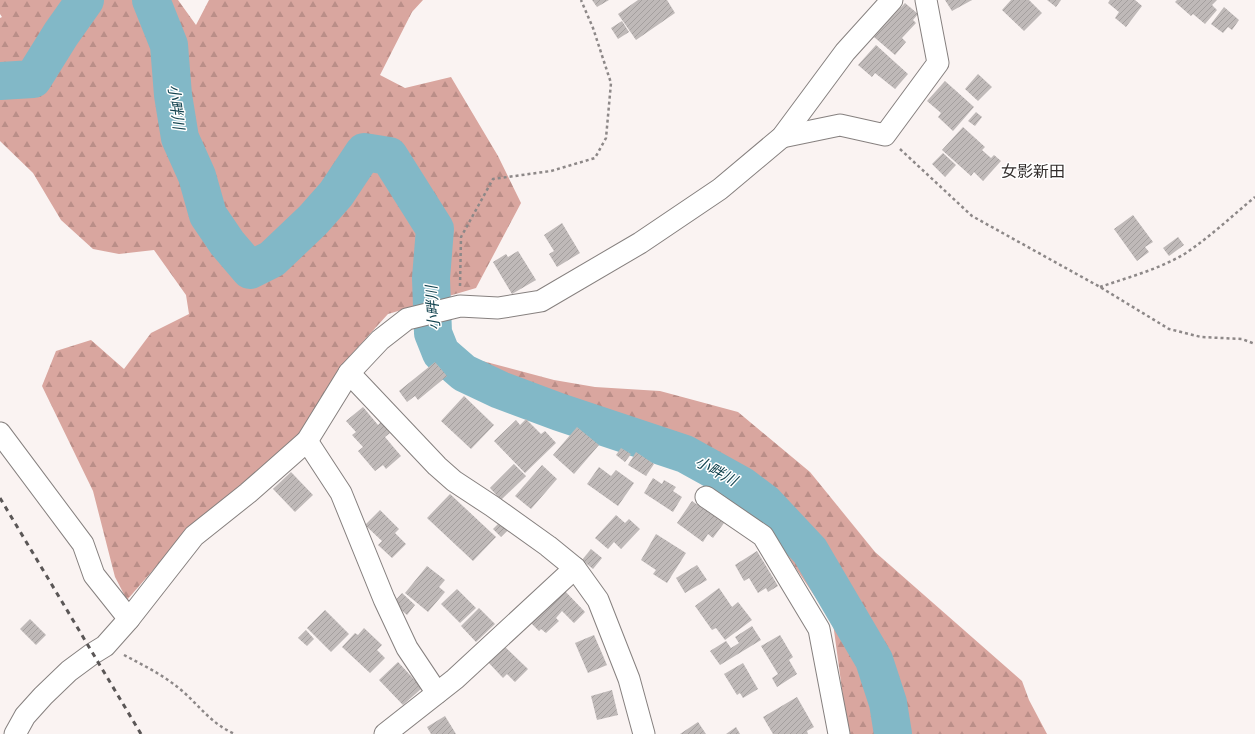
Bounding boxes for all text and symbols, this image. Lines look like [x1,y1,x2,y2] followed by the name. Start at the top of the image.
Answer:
[163,84,188,133] water label: 小畔川
[1001,163,1065,182] district label: 女影新田
[422,283,445,331] water label: 小畔川
[691,452,742,492] water label: 小畔川

